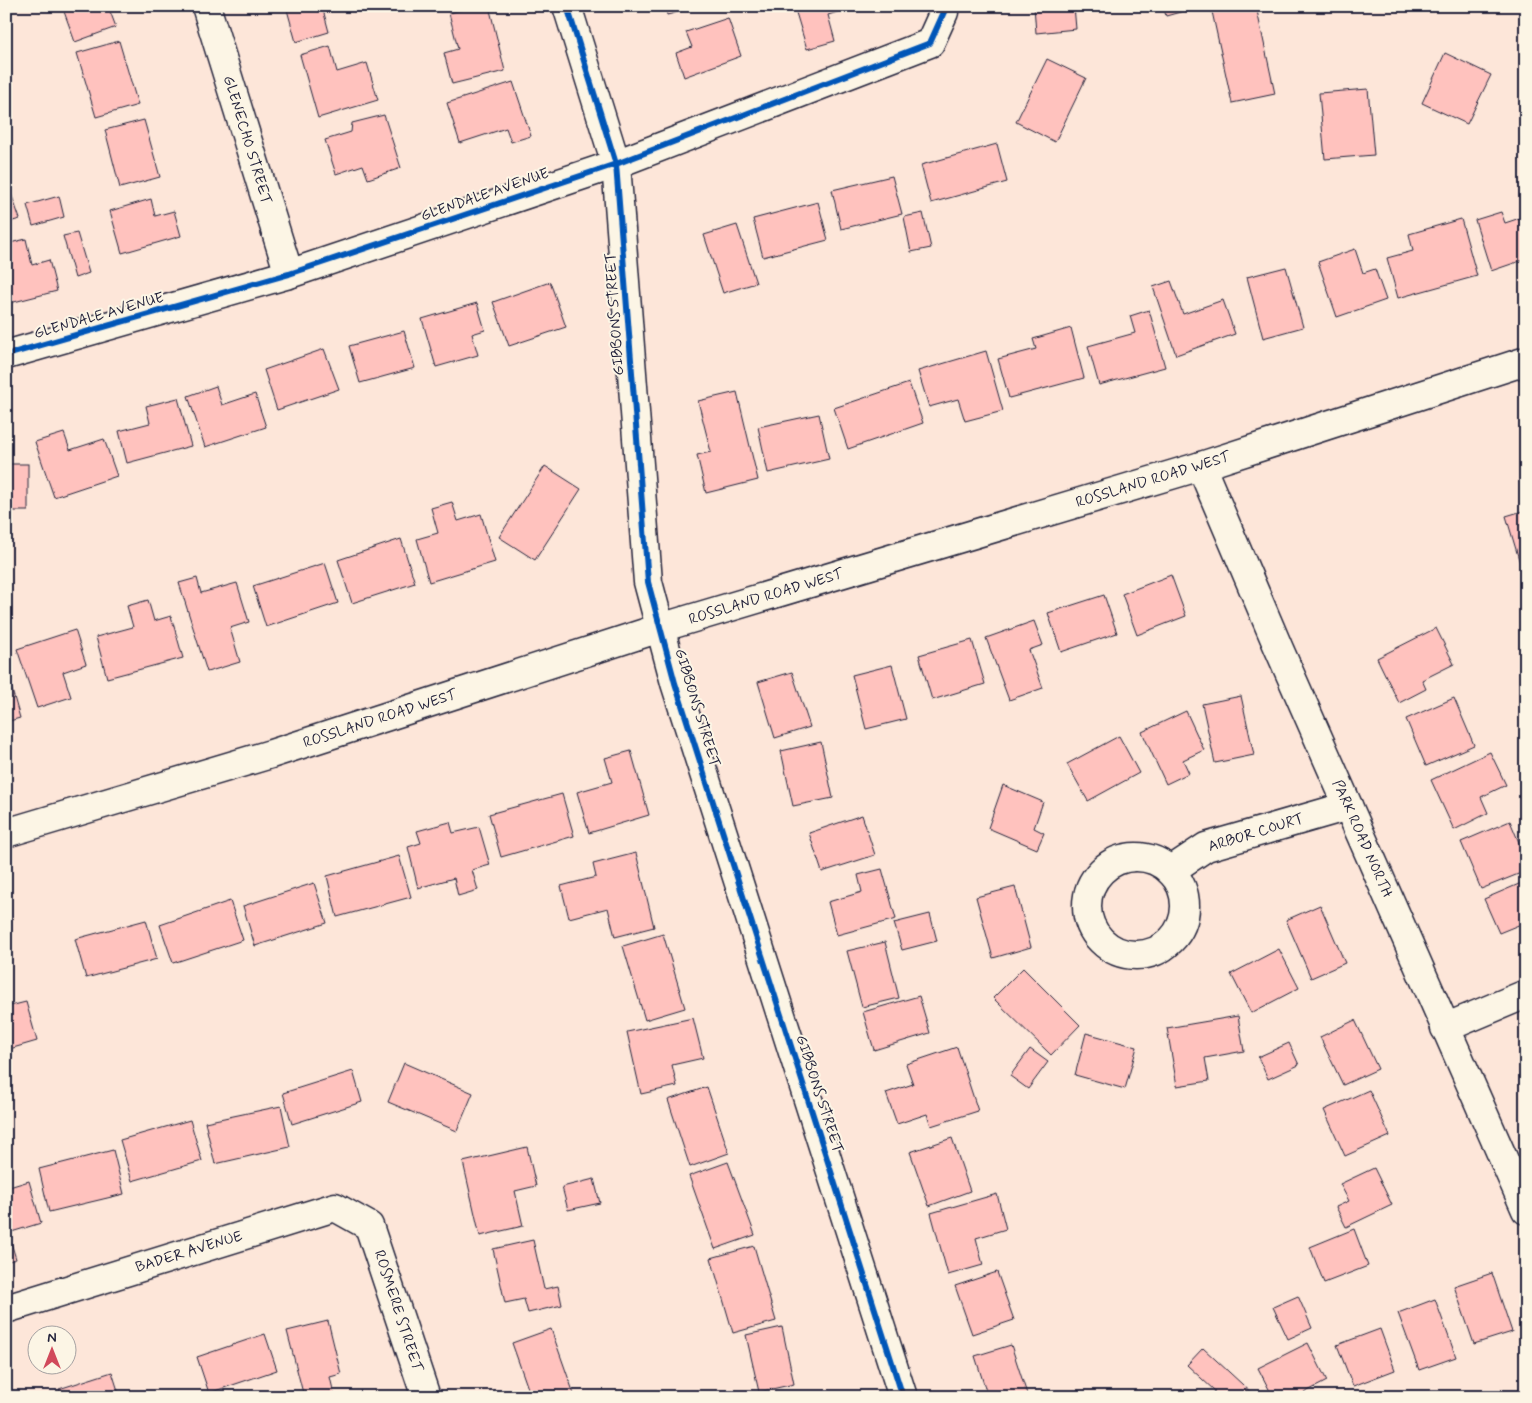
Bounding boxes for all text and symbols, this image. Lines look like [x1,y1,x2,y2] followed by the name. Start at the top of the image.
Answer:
[218,73,276,207] street label: GLENECHO STREET
[418,164,552,226] street label: GLENDALE AVENUE
[601,252,629,376] street label: GIBBONS STREET
[32,288,167,344] street label: GLENDALE AVENUE
[1073,447,1233,513] street label: ROSSLAND ROAD WEST
[686,564,846,630] street label: ROSSLAND ROAD WEST
[669,646,725,770] street label: GIBBONS STREET
[301,684,460,753] street label: ROSSLAND ROAD WEST
[1327,777,1397,901] street label: PARK ROAD NORTH
[1206,809,1306,857] street label: ARBOR COURT
[790,1032,848,1156] street label: GIBBONS STREET
[133,1226,245,1278] street label: BADER AVENUE
[369,1248,427,1375] street label: ROSMERE STREET
[28,1326,78,1376] north arrow
[47,1329,57,1347] text: N

